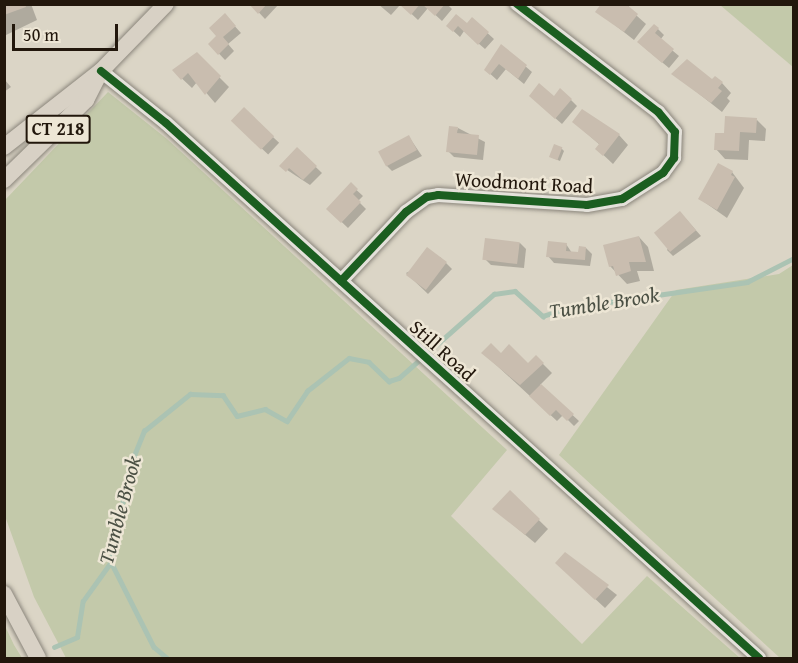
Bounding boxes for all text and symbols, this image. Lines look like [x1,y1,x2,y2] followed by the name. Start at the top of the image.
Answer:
[15,12,122,50] scale bar
[23,21,59,48] text: 50 m
[25,114,91,144] road number: CT 218
[454,166,594,198] street label: Woodmont Road
[547,282,661,324] water label: Tumble Brook
[405,314,481,386] street label: Still Road
[93,453,147,567] water label: Tumble Brook

